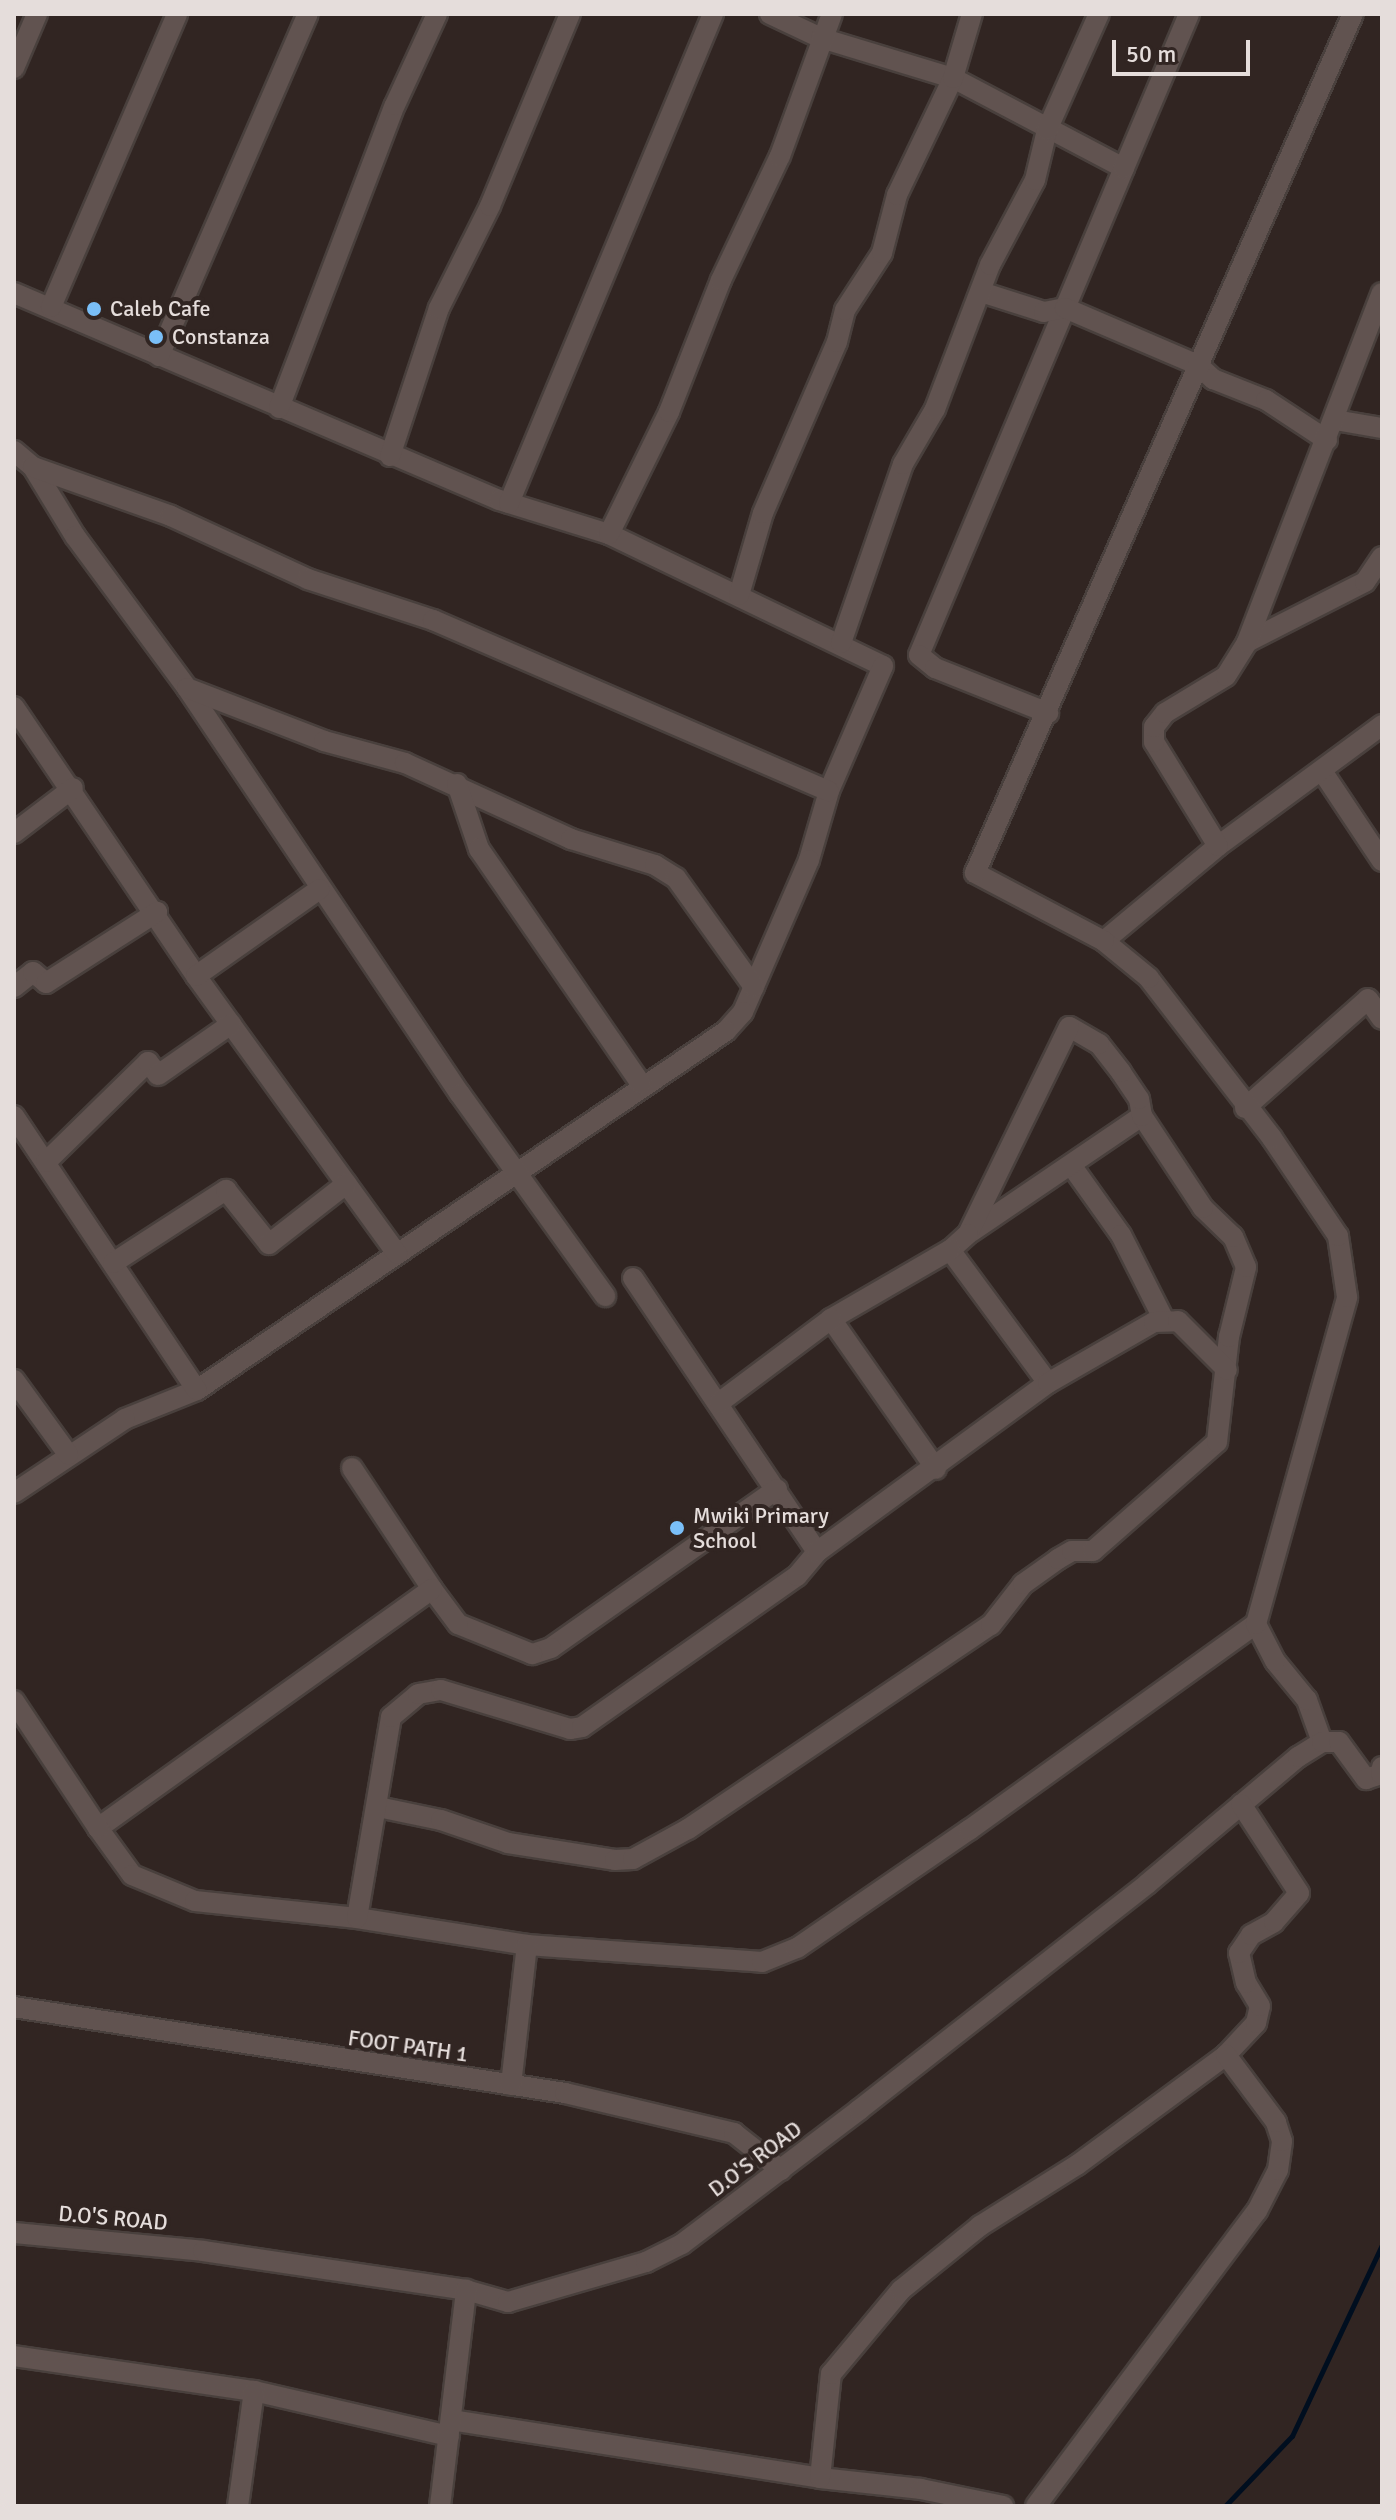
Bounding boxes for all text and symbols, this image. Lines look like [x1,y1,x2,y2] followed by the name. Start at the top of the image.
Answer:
[1116,24,1254,74] scale bar
[1126,39,1176,69] text: 50 m
[110,296,210,322] place label: Caleb Cafe
[85,300,103,318] marker: Caleb Cafe
[172,324,270,350] place label: Constanza
[147,328,165,346] marker: Constanza
[693,1502,829,1554] place label: Mwiki Primary School
[668,1519,686,1537] marker: Mwiki Primary School
[346,2025,470,2067] street label: FOOT PATH 1
[703,2115,807,2203] street label: D.O'S ROAD
[57,2200,169,2236] street label: D.O'S ROAD

